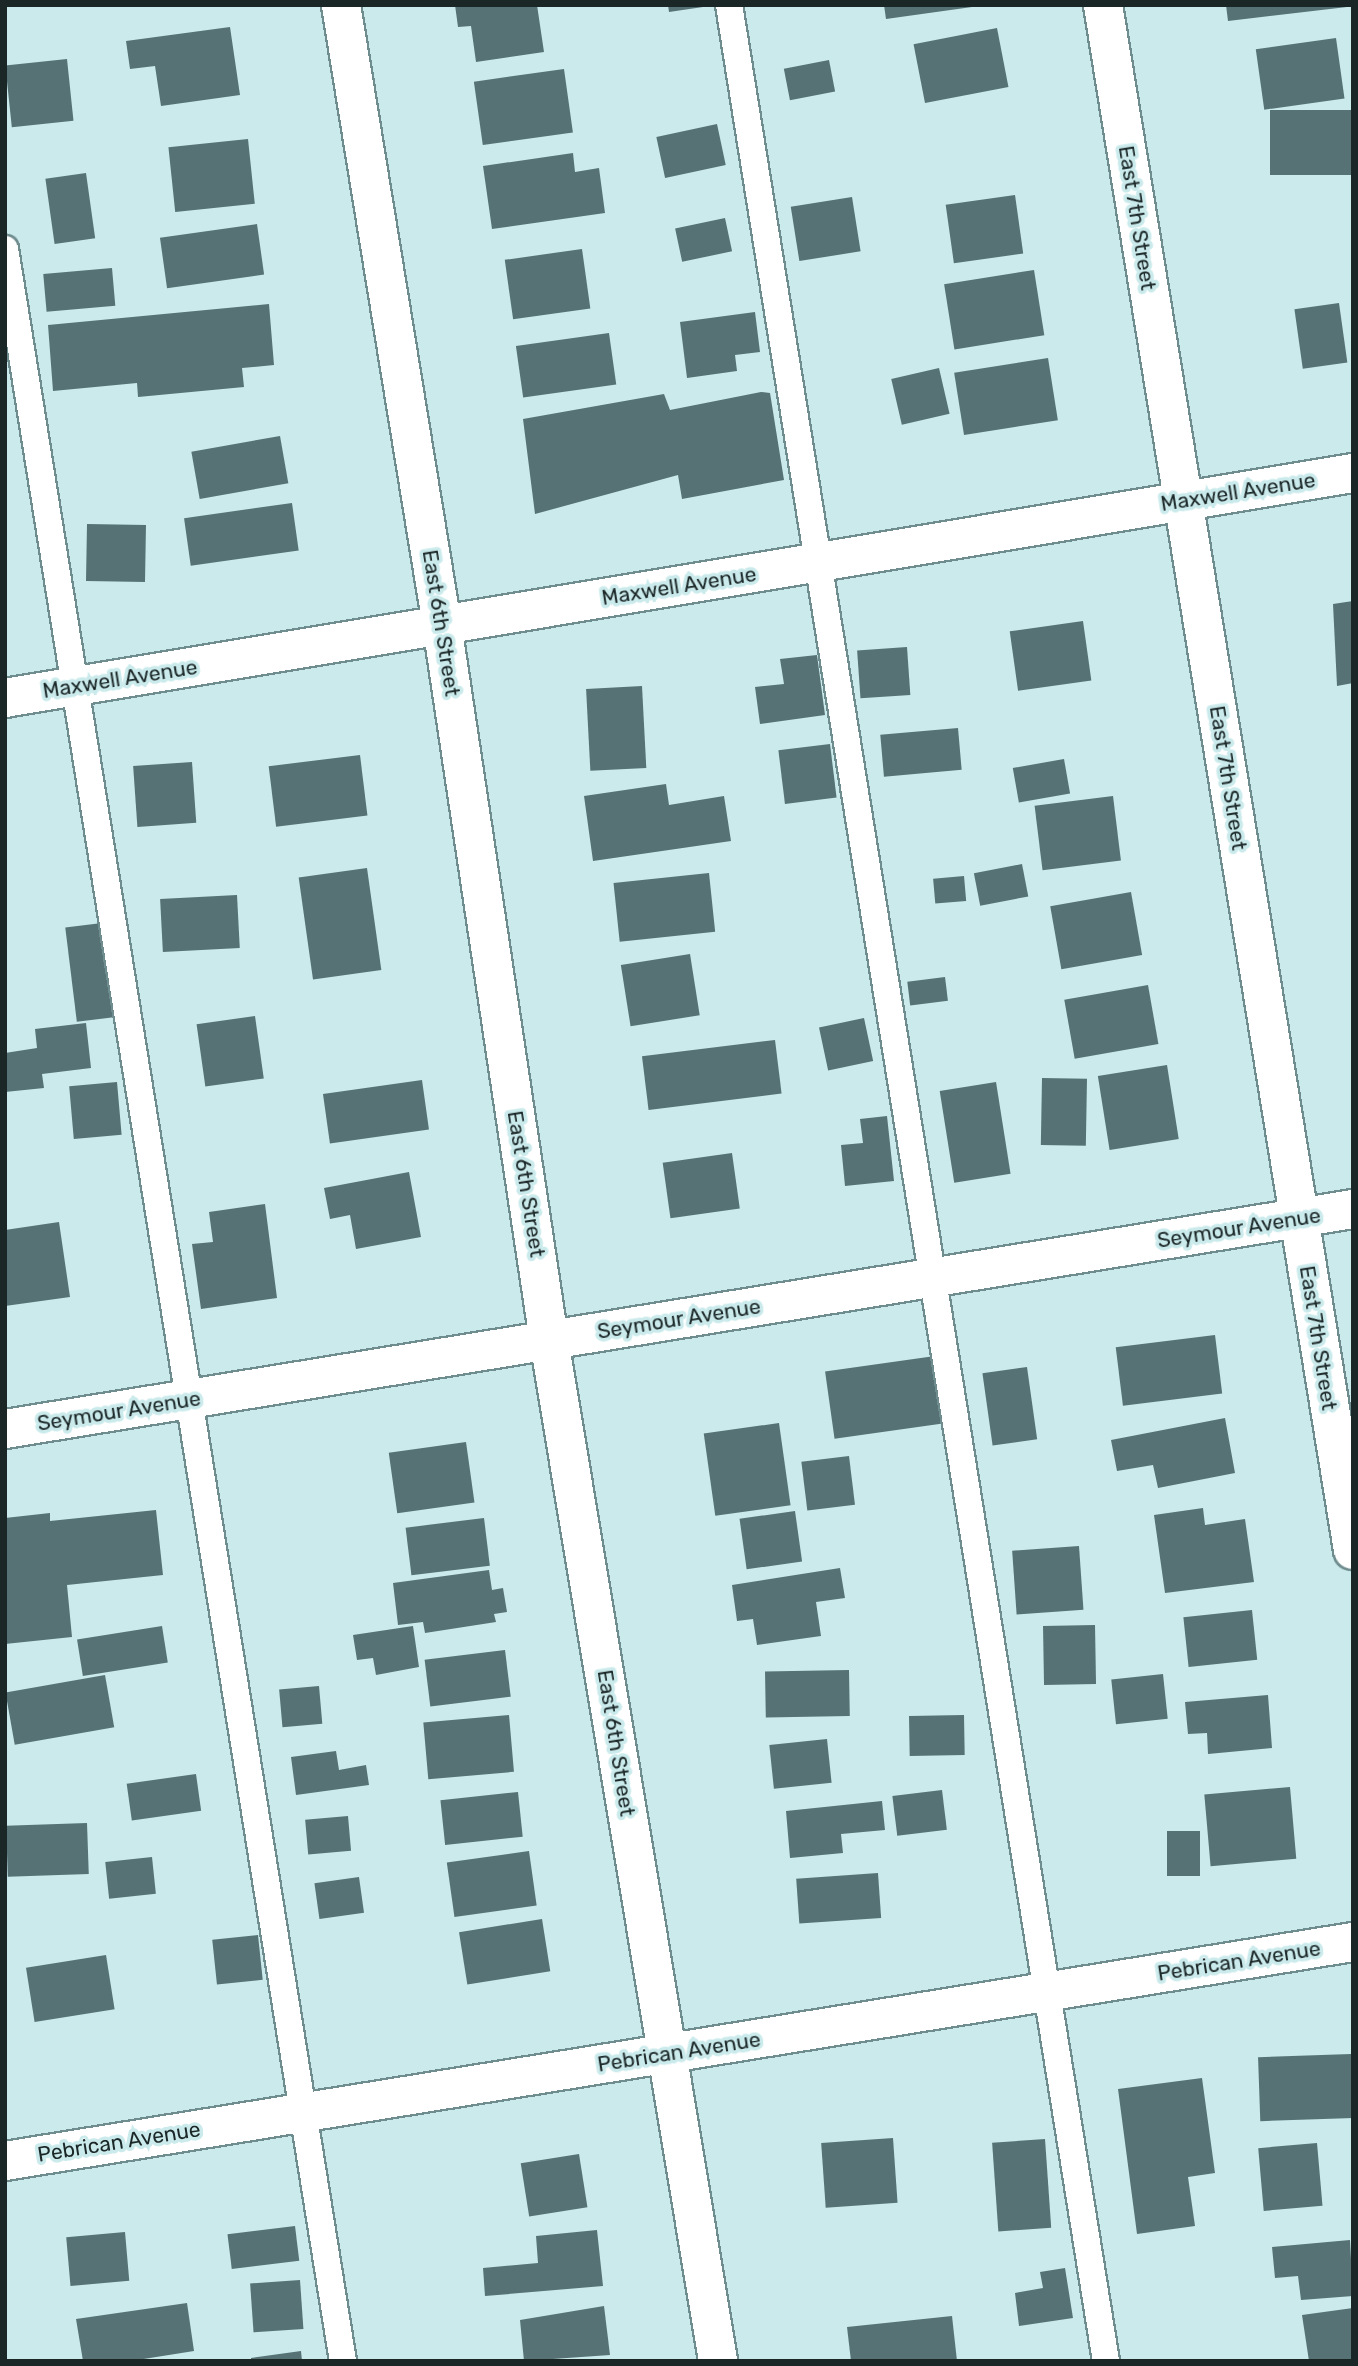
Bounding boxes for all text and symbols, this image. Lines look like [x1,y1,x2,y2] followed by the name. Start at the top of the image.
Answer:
[1113,144,1161,292] street label: East 7th Street
[1159,467,1317,517] street label: Maxwell Avenue
[417,548,465,698] street label: East 6th Street
[600,561,758,611] street label: Maxwell Avenue
[41,654,199,704] street label: Maxwell Avenue
[1204,704,1252,852] street label: East 7th Street
[502,1109,550,1259] street label: East 6th Street
[1155,1203,1323,1253] street label: Seymour Avenue
[1294,1264,1342,1412] street label: East 7th Street
[595,1294,763,1344] street label: Seymour Avenue
[35,1386,203,1436] street label: Seymour Avenue
[592,1668,640,1818] street label: East 6th Street
[1155,1936,1323,1986] street label: Pebrican Avenue
[595,2027,763,2077] street label: Pebrican Avenue
[35,2117,203,2167] street label: Pebrican Avenue

